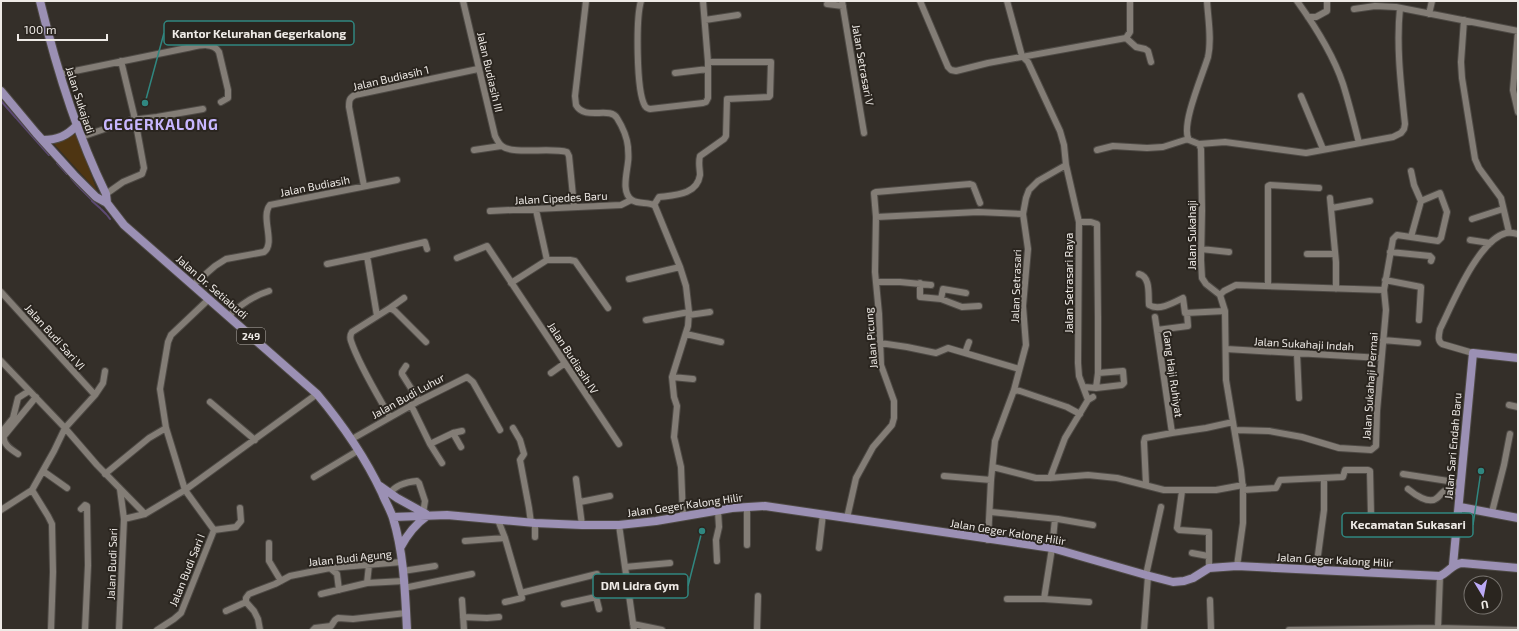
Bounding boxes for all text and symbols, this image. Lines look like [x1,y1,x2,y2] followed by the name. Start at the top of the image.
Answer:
[18,16,107,42] scale bar
[164,21,354,45] callout: Kantor Kelurahan Gegerkalong
[24,22,56,36] text: 100 m
[850,23,877,107] street label: Jalan Setrasari V
[172,26,346,40] text: Kantor Kelurahan Gegerkalong
[475,31,506,113] street label: Jalan Budiasih III
[352,62,430,93] street label: Jalan Budiasih 1
[63,65,97,135] street label: Jalan Sukajadi
[103,115,219,133] district label: GEGERKALONG
[279,172,351,199] street label: Jalan Budiasih
[514,189,608,206] street label: Jalan Cipedes Baru
[1185,200,1199,270] street label: Jalan Sukahaji
[1062,233,1075,333] street label: Jalan Setrasari Raya
[1008,249,1023,323] street label: Jalan Setrasari
[174,252,251,321] street label: Jalan Dr. Setiabudi
[23,301,88,372] street label: Jalan Budi Sari VI
[861,307,880,369] street label: Jalan Picung
[545,319,602,396] street label: Jalan Budiasih IV
[237,328,265,344] road number: 249
[1160,330,1186,418] street label: Gang Haji Ruhiyat
[1359,332,1381,440] street label: Jalan Sukahaji Permai
[1254,334,1354,354] street label: Jalan Sukahaji Indah
[369,370,447,421] street label: Jalan Budi Luhur
[1441,392,1464,500] street label: Jalan Sari Endah Baru
[626,490,744,519] street label: Jalan Geger Kalong Hilir
[1342,513,1473,537] callout: Kecamatan Sukasari
[949,516,1067,547] street label: Jalan Geger Kalong Hilir
[1350,517,1466,531] text: Kecamatan Sukasari
[104,528,119,600] street label: Jalan Budi Sari
[166,532,207,608] street label: Jalan Budi Sari I
[307,547,392,568] street label: Jalan Budi Agung
[1276,550,1394,569] street label: Jalan Geger Kalong Hilir
[593,574,688,598] callout: DM Lidra Gym
[1463,575,1503,615] north arrow
[601,578,679,593] text: DM Lidra Gym
[1480,598,1490,612] text: U

